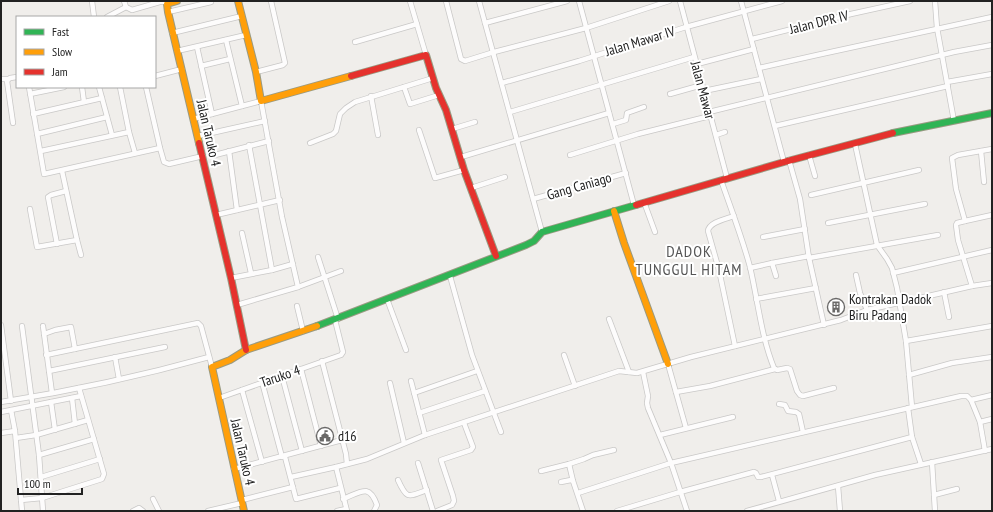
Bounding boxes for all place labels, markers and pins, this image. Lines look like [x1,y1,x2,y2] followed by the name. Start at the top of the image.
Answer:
[849,290,932,324] place label: Kontrakan Dadok Biru Padang
[826,297,846,317] building icon: Kontrakan Dadok Biru Padang
[315,426,335,446] public building icon: d16
[338,427,357,445] place label: d16

